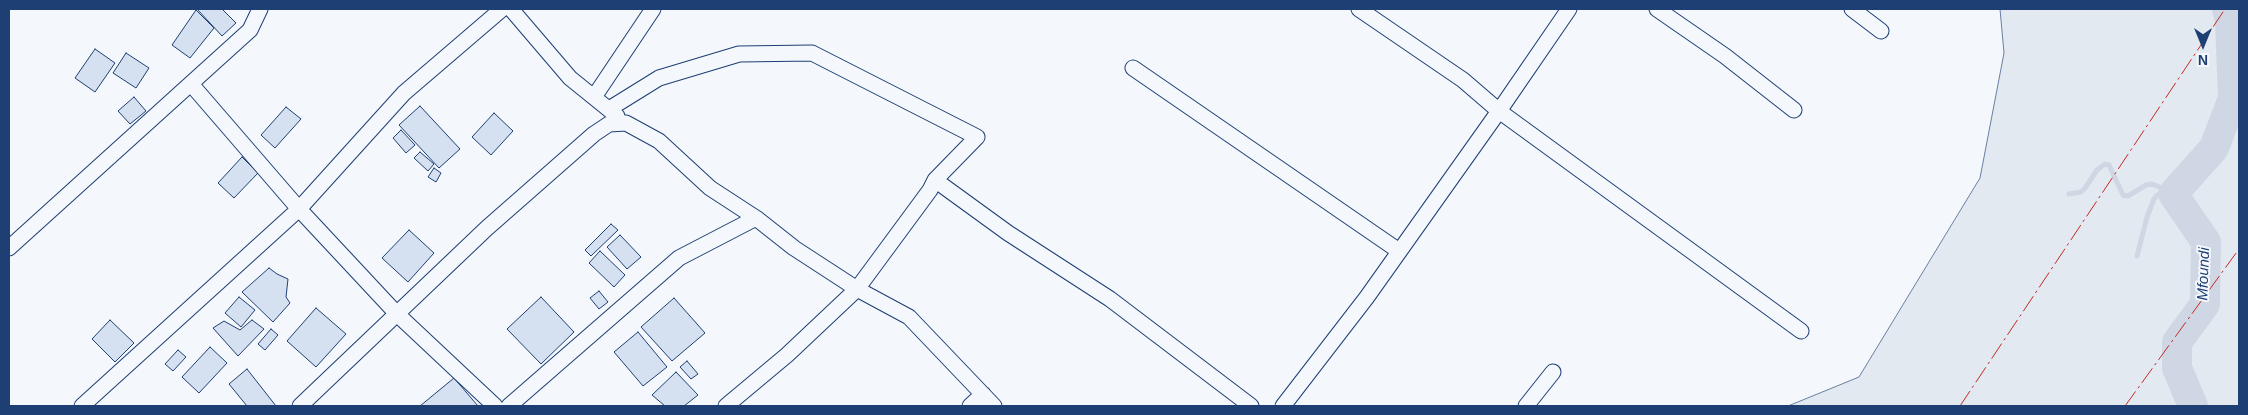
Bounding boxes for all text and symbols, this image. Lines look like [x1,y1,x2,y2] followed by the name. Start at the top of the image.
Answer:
[2178,20,2228,70] north arrow
[2198,52,2208,68] text: N
[2194,247,2214,301] water label: Mfoundi

